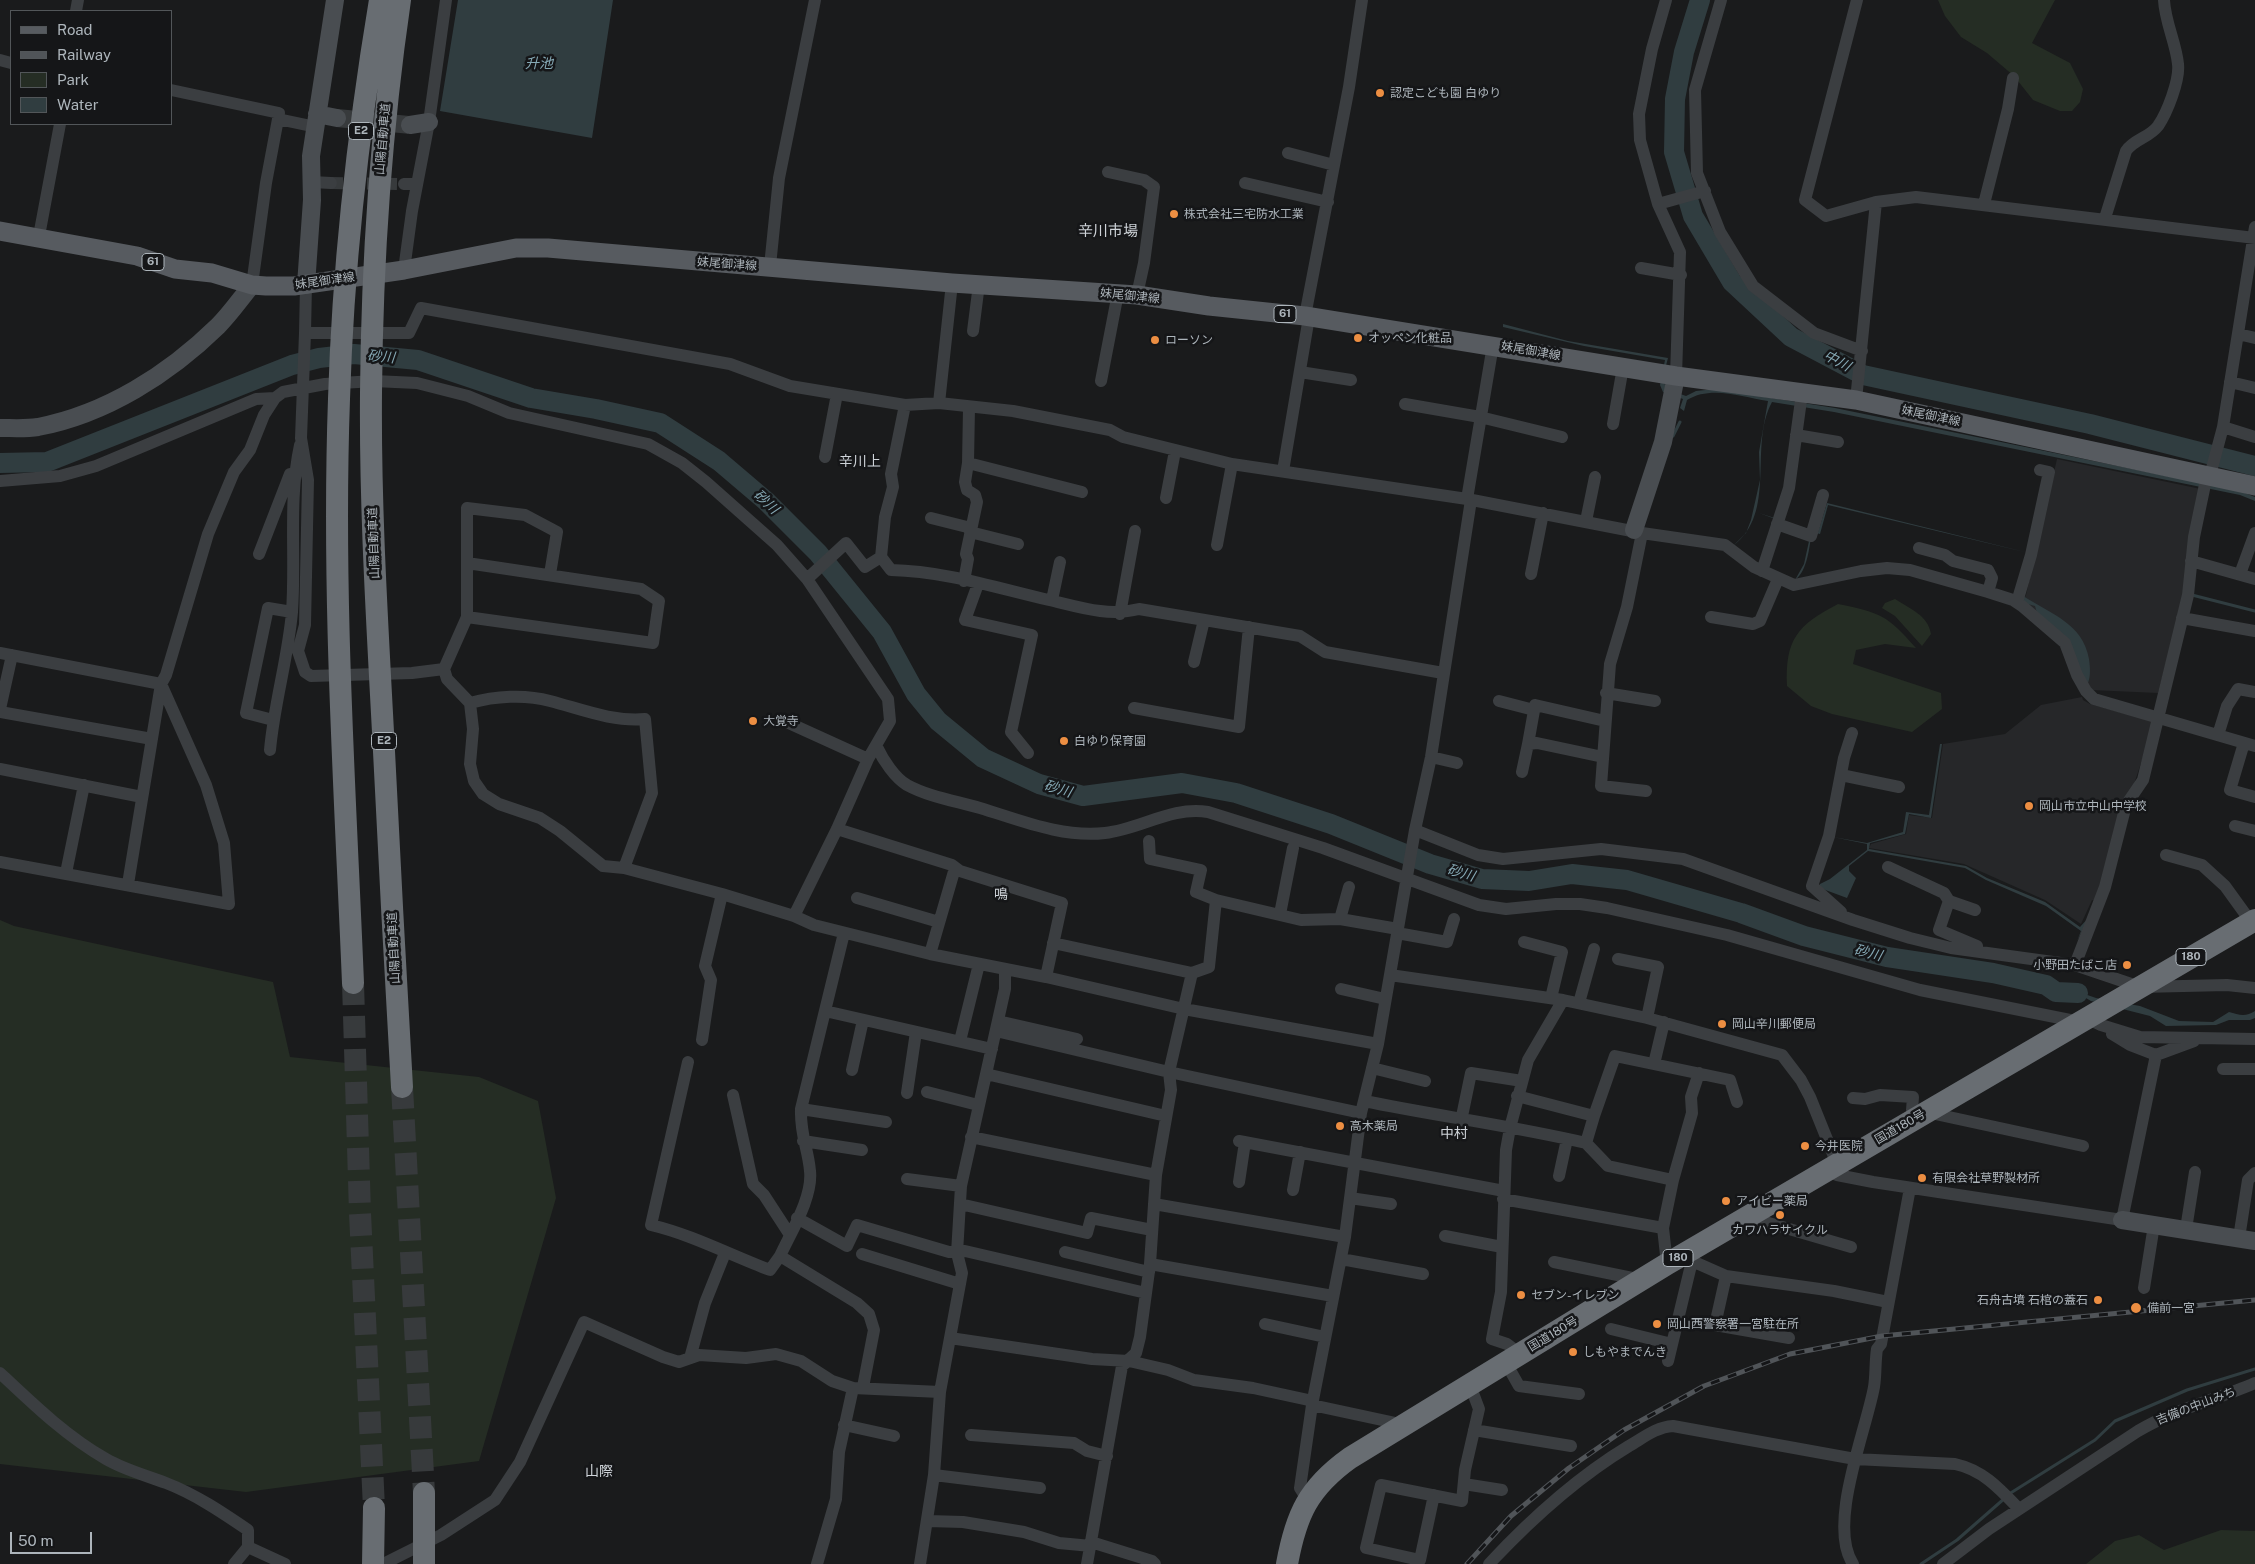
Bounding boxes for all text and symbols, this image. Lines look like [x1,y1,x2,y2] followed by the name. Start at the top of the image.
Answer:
[10,10,172,125] legend
[57,21,93,38] text: Road
[57,46,111,63] text: Railway
[525,56,553,72] water label: 升池
[57,71,89,88] text: Park
[1390,86,1501,100] place label: 認定こども園 白ゆり
[1374,87,1386,99] marker: 認定こども園 白ゆり
[57,96,99,113] text: Water
[373,103,393,175] street label: 山陽自動車道
[348,122,374,140] road number: E2
[1184,207,1304,221] place label: 株式会社三宅防水工業
[1168,208,1180,220] marker: 株式会社三宅防水工業
[1078,222,1138,240] district label: 辛川市場
[142,253,164,270] road number: 61
[697,255,757,273] street label: 妹尾御津線
[294,270,356,292] street label: 妹尾御津線
[1099,286,1161,306] street label: 妹尾御津線
[1274,306,1296,322] road number: 61
[1368,331,1452,345] place label: オッペン化粧品
[1352,332,1364,344] marker: オッペン化粧品
[1165,333,1213,347] place label: ローソン
[1149,334,1161,346] marker: ローソン
[1500,339,1562,363] street label: 妹尾御津線
[366,347,396,367] water label: 砂川
[1821,347,1853,375] water label: 中川
[1900,403,1962,429] street label: 妹尾御津線
[839,454,881,470] district label: 辛川上
[750,486,782,518] water label: 砂川
[366,507,382,579] street label: 山陽自動車道
[763,714,799,728] place label: 大覚寺
[747,715,759,727] marker: 大覚寺
[372,732,396,749] road number: E2
[1074,734,1146,748] place label: 白ゆり保育園
[1058,735,1070,747] marker: 白ゆり保育園
[1042,777,1074,801] water label: 砂川
[2039,799,2147,813] place label: 岡山市立中山中学校
[2023,800,2035,812] marker: 岡山市立中山中学校
[1445,861,1477,885] water label: 砂川
[994,887,1008,903] district label: 鳴
[385,912,403,984] street label: 山陽自動車道
[1852,941,1884,965] water label: 砂川
[2176,949,2206,966] road number: 180
[2033,958,2117,972] place label: 小野田たばこ店
[2121,959,2133,971] marker: 小野田たばこ店
[1732,1017,1816,1031] place label: 岡山辛川郵便局
[1716,1018,1728,1030] marker: 岡山辛川郵便局
[1872,1107,1928,1147] street label: 国道180号
[1350,1119,1398,1133] place label: 高木薬局
[1334,1120,1346,1132] marker: 高木薬局
[1440,1126,1468,1142] district label: 中村
[1815,1139,1863,1153] place label: 今井医院
[1799,1140,1811,1152] marker: 今井医院
[1932,1171,2040,1185] place label: 有限会社草野製材所
[1916,1172,1928,1184] marker: 有限会社草野製材所
[1736,1194,1808,1208] place label: アイビー薬局
[1720,1195,1732,1207] marker: アイビー薬局
[1774,1209,1786,1221] marker: カワハラサイクル
[1732,1223,1828,1237] place label: カワハラサイクル
[1663,1250,1693,1266] road number: 180
[1531,1288,1620,1302] place label: セブン-イレブン
[1515,1289,1527,1301] marker: セブン-イレブン
[1977,1293,2088,1307] place label: 石舟古墳 石棺の蓋石
[2092,1294,2104,1306] marker: 石舟古墳 石棺の蓋石
[2129,1301,2143,1315] marker: 備前一宮
[2147,1301,2195,1315] place label: 備前一宮
[1525,1313,1581,1355] street label: 国道180号
[1667,1317,1799,1331] place label: 岡山西警察署一宮駐在所
[1651,1318,1663,1330] marker: 岡山西警察署一宮駐在所
[1583,1345,1667,1359] place label: しもやまでんき
[1567,1346,1579,1358] marker: しもやまでんき
[2154,1384,2238,1428] street label: 吉備の中山みち
[585,1464,613,1480] district label: 山際
[12,1522,95,1554] scale bar
[18,1532,53,1549] text: 50 m

